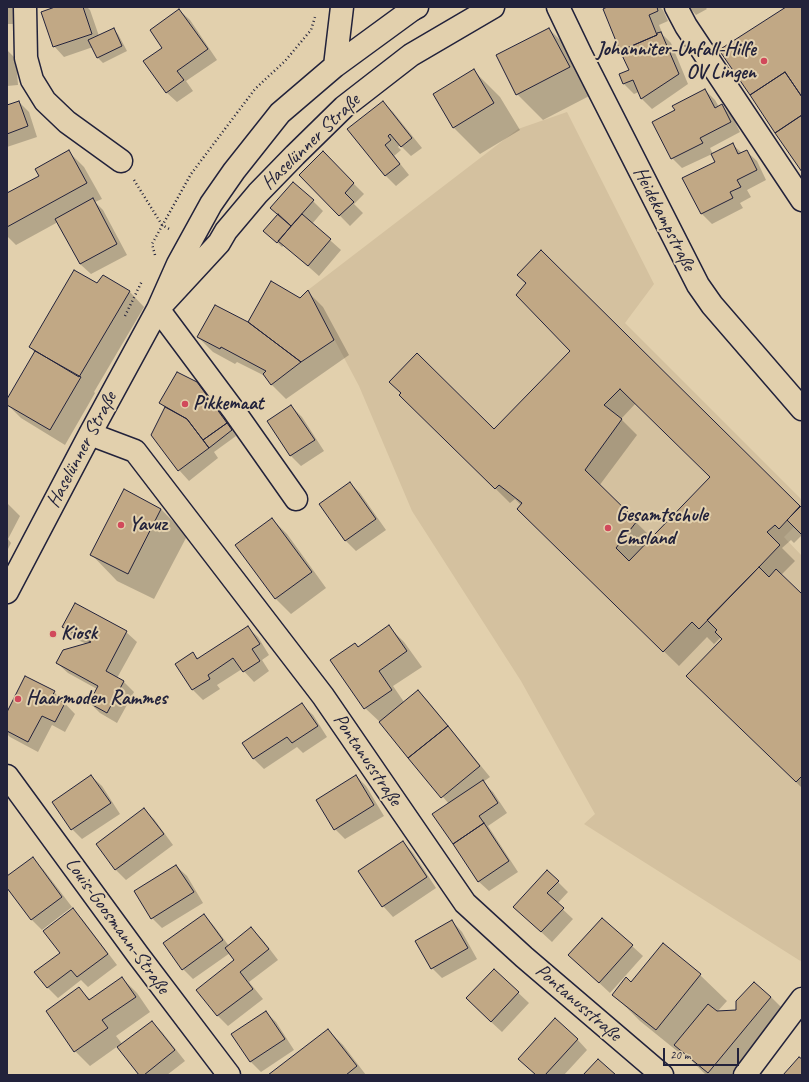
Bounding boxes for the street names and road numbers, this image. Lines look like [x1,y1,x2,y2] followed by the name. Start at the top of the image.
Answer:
[257,89,365,195] street label: Haselünner Straße
[627,163,701,275] street label: Heidekampstraße
[41,388,123,512] street label: Haselünner Straße
[327,709,407,811] street label: Pontanusstraße
[59,853,175,999] street label: Louis-Goosmann-Straße
[530,959,626,1047] street label: Pontanusstraße

